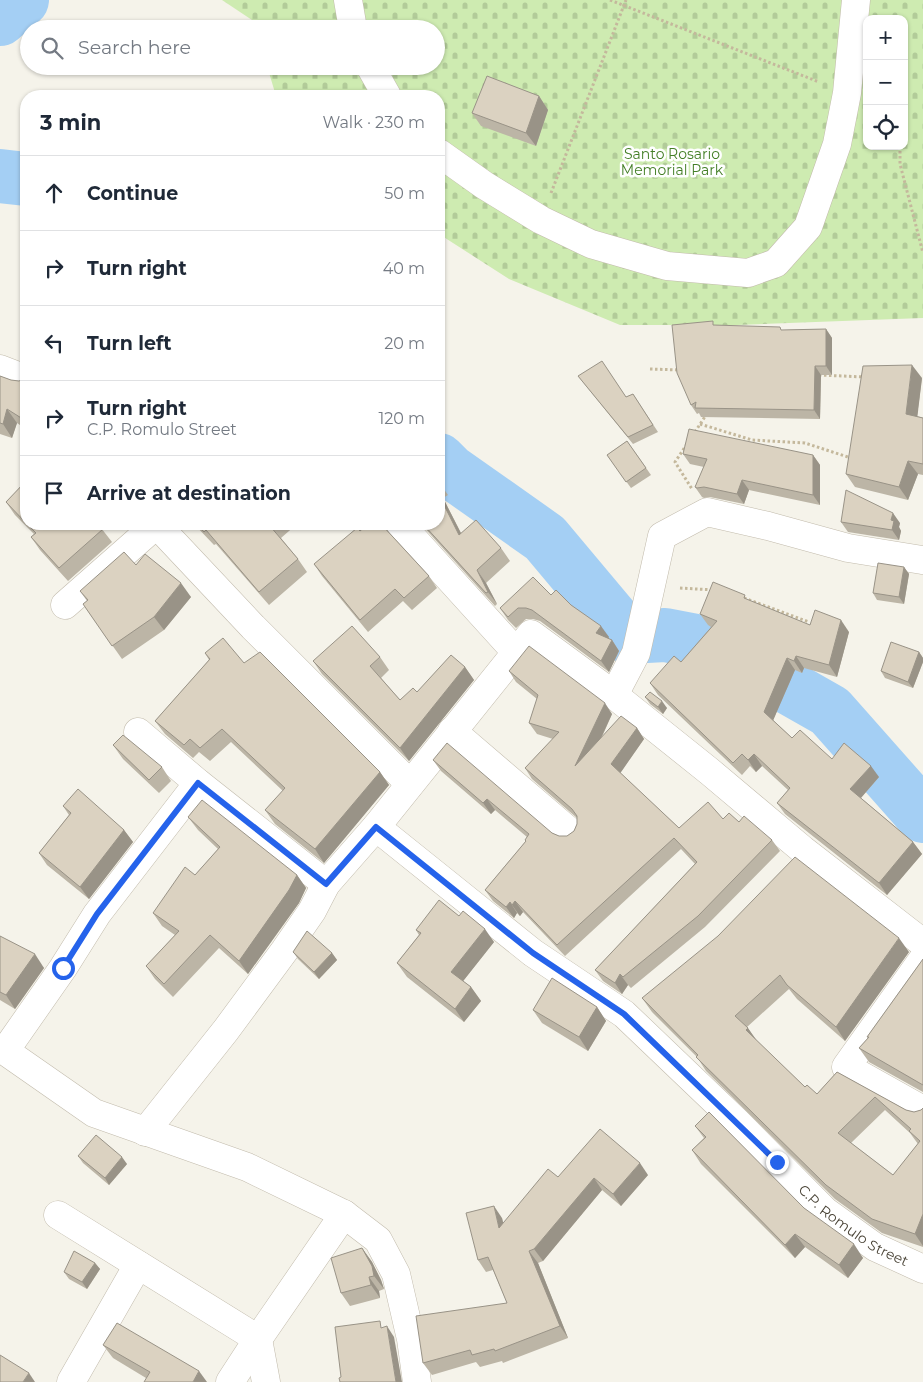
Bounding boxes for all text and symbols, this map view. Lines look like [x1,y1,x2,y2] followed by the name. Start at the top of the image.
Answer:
[863,15,908,150] map controls
[863,15,908,60] button: +
[20,20,445,75] search box
[38,34,66,62] icon: search
[78,36,191,59] text: Search here
[863,60,908,105] button: −
[863,105,908,150] button: locate
[40,110,101,135] text: 3 min
[323,113,425,132] text: Walk · 230 m
[621,145,724,179] park label: Santo Rosario Memorial Park
[40,179,68,207] icon: ahead
[87,182,178,205] text: Continue
[384,184,425,203] text: 50 m
[40,254,68,282] icon: right
[87,257,187,280] text: Turn right
[383,259,425,278] text: 40 m
[40,329,68,357] icon: left
[87,332,172,355] text: Turn left
[384,334,425,353] text: 20 m
[87,397,187,420] text: Turn right
[40,404,68,432] icon: right
[378,409,425,428] text: 120 m
[87,420,237,439] text: C.P. Romulo Street
[40,479,68,507] icon: arrive
[87,482,291,505] text: Arrive at destination
[52,957,75,980] route start
[766,1151,789,1174] route end
[795,1181,911,1270] street label: C.P. Romulo Street

